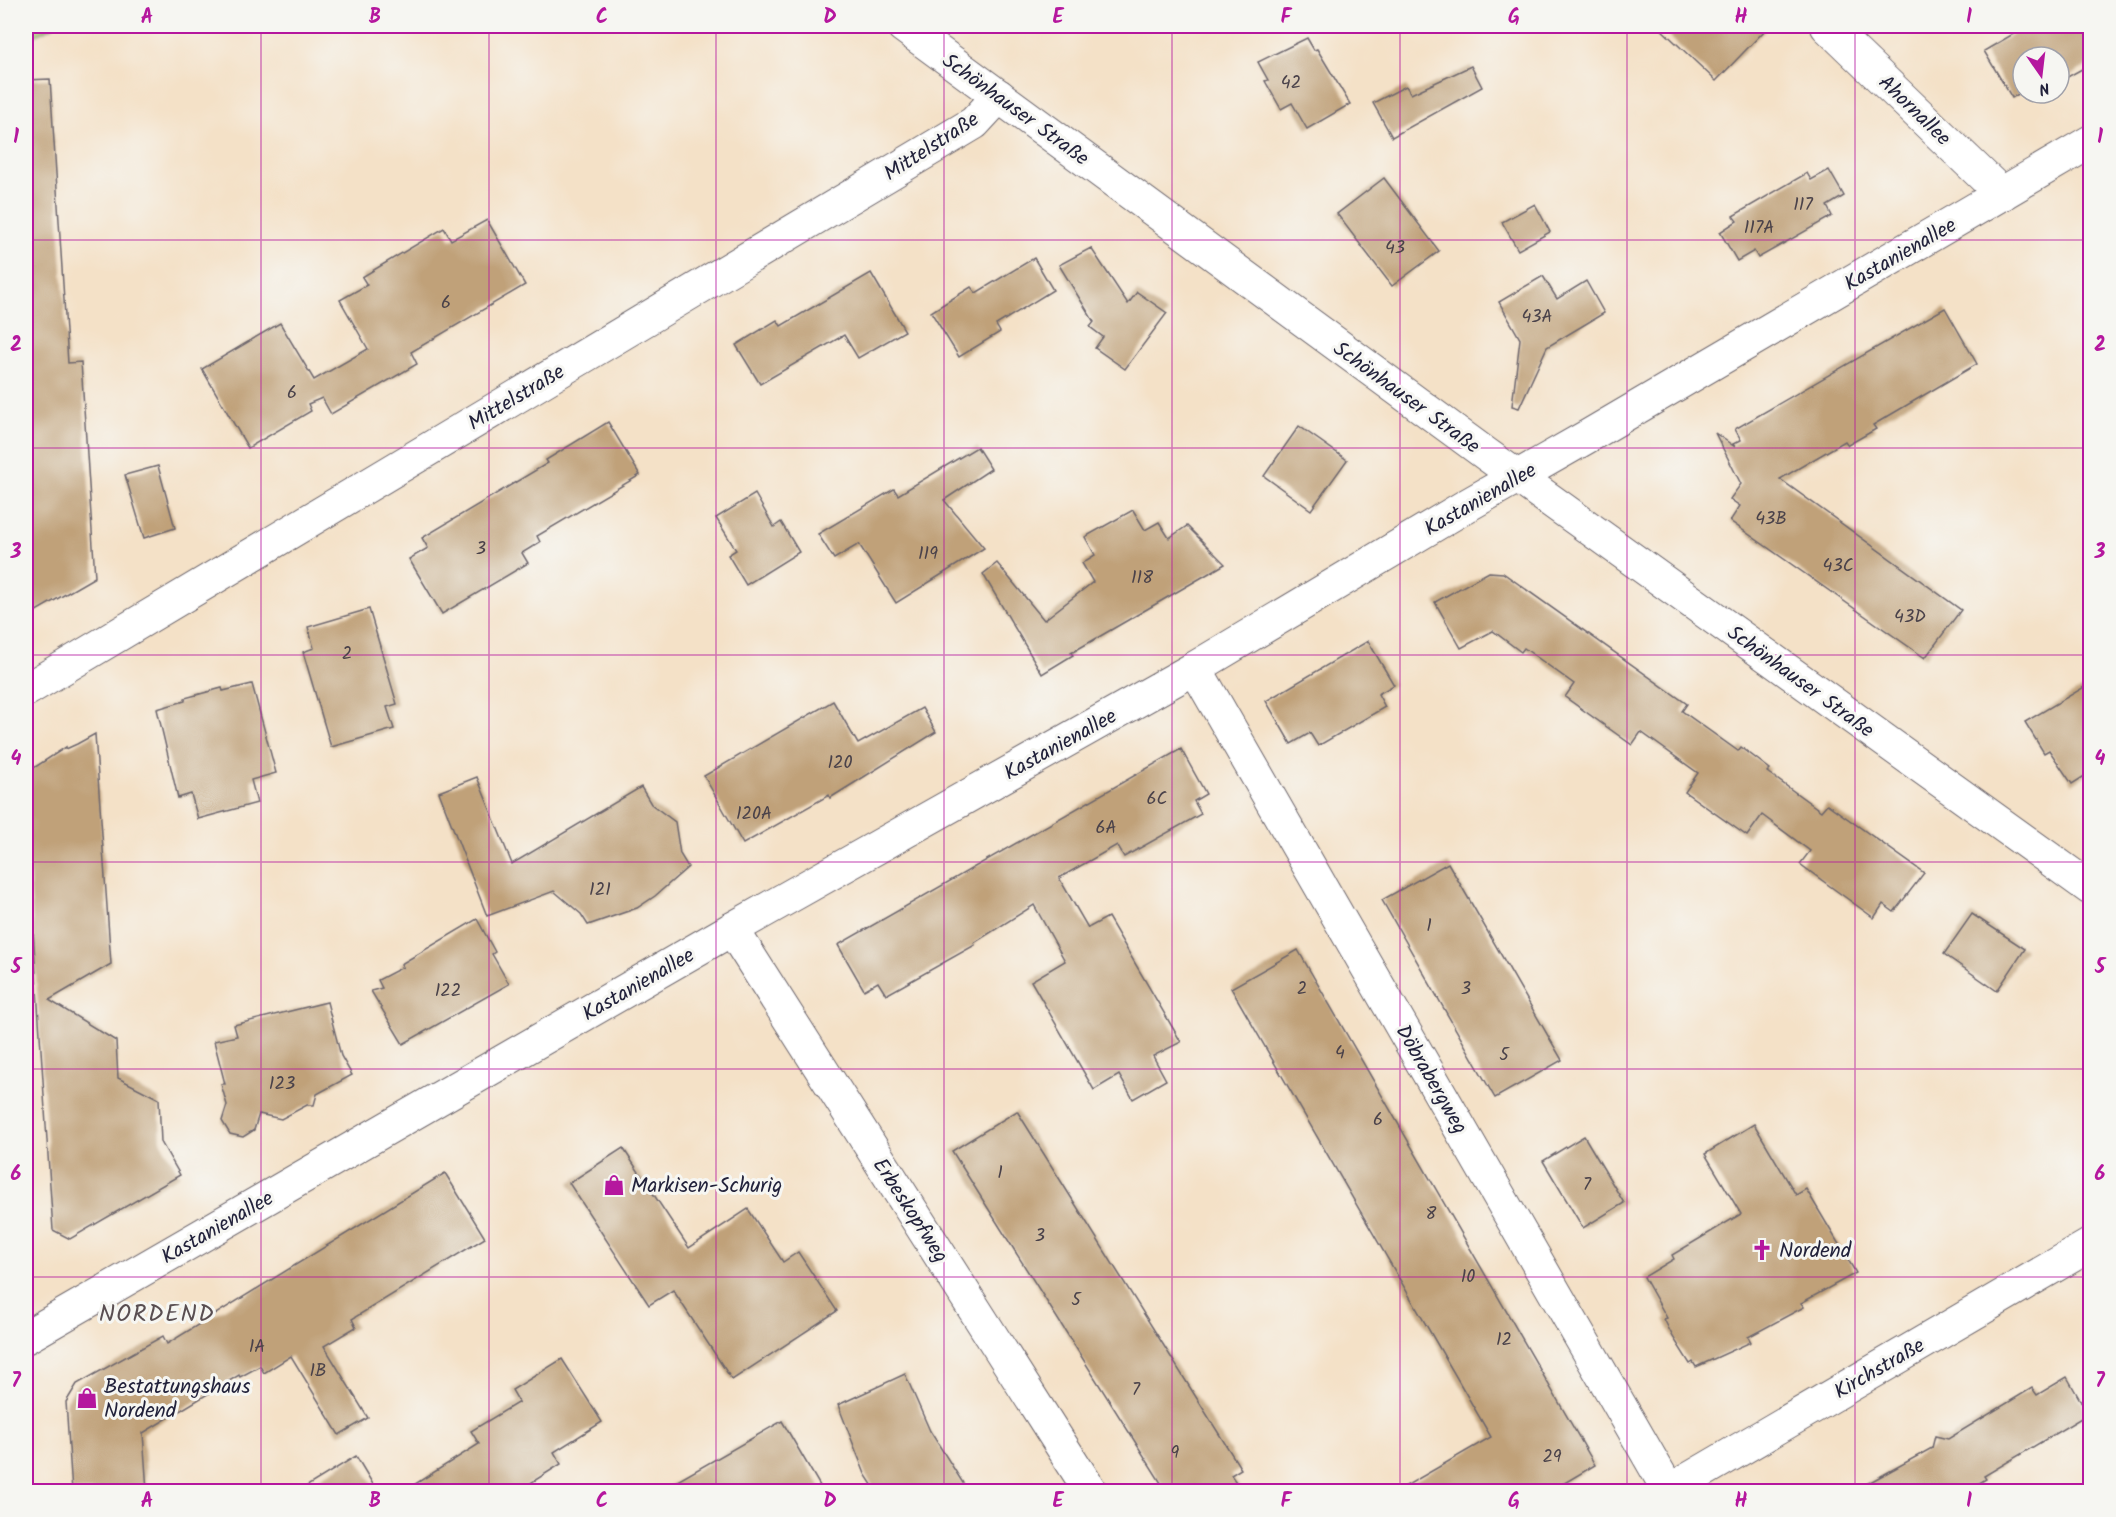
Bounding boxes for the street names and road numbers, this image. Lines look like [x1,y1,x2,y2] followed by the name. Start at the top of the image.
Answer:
[935,45,1096,175] street label: Schönhauser Straße
[1870,68,1958,155] street label: Ahornallee
[878,104,987,191] street label: Mittelstraße
[1838,209,1964,301] street label: Kastanienallee
[1326,333,1487,463] street label: Schönhauser Straße
[462,356,572,440] street label: Mittelstraße
[1418,454,1544,546] street label: Kastanienallee
[1720,617,1881,747] street label: Schönhauser Straße
[998,700,1124,790] street label: Kastanienallee
[576,939,702,1031] street label: Kastanienallee
[1386,1019,1475,1141] street label: Döbrabergweg
[863,1152,956,1270] street label: Erbeskopfweg
[155,1182,281,1274] street label: Kastanienallee
[1828,1330,1932,1409] street label: Kirchstraße

